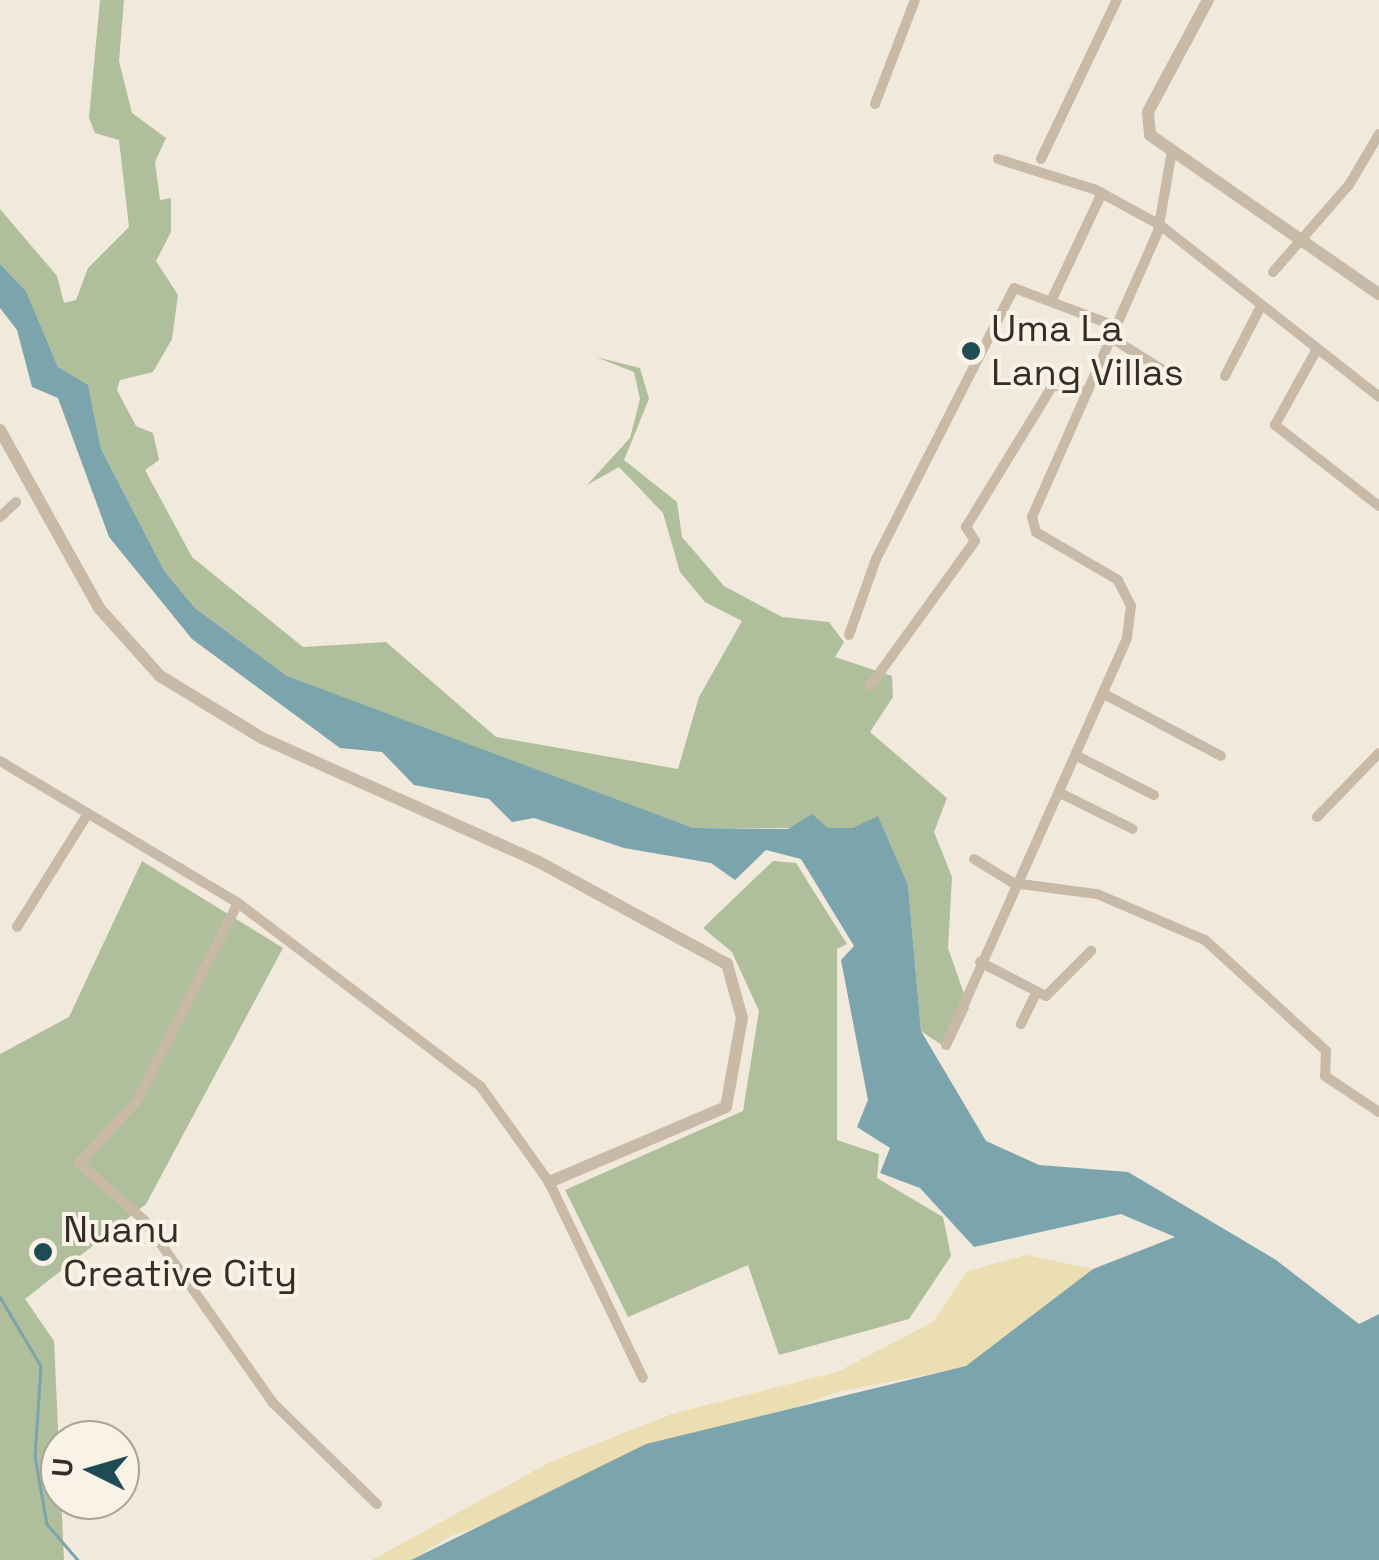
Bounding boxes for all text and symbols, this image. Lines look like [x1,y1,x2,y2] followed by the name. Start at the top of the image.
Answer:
[991,306,1184,396] place label: Uma La Lang Villas
[960,340,982,362] marker: Uma La Lang Villas
[63,1207,297,1296] place label: Nuanu Creative City
[32,1241,54,1263] marker: Nuanu Creative City
[40,1420,140,1520] north arrow
[43,1457,81,1479] text: U

